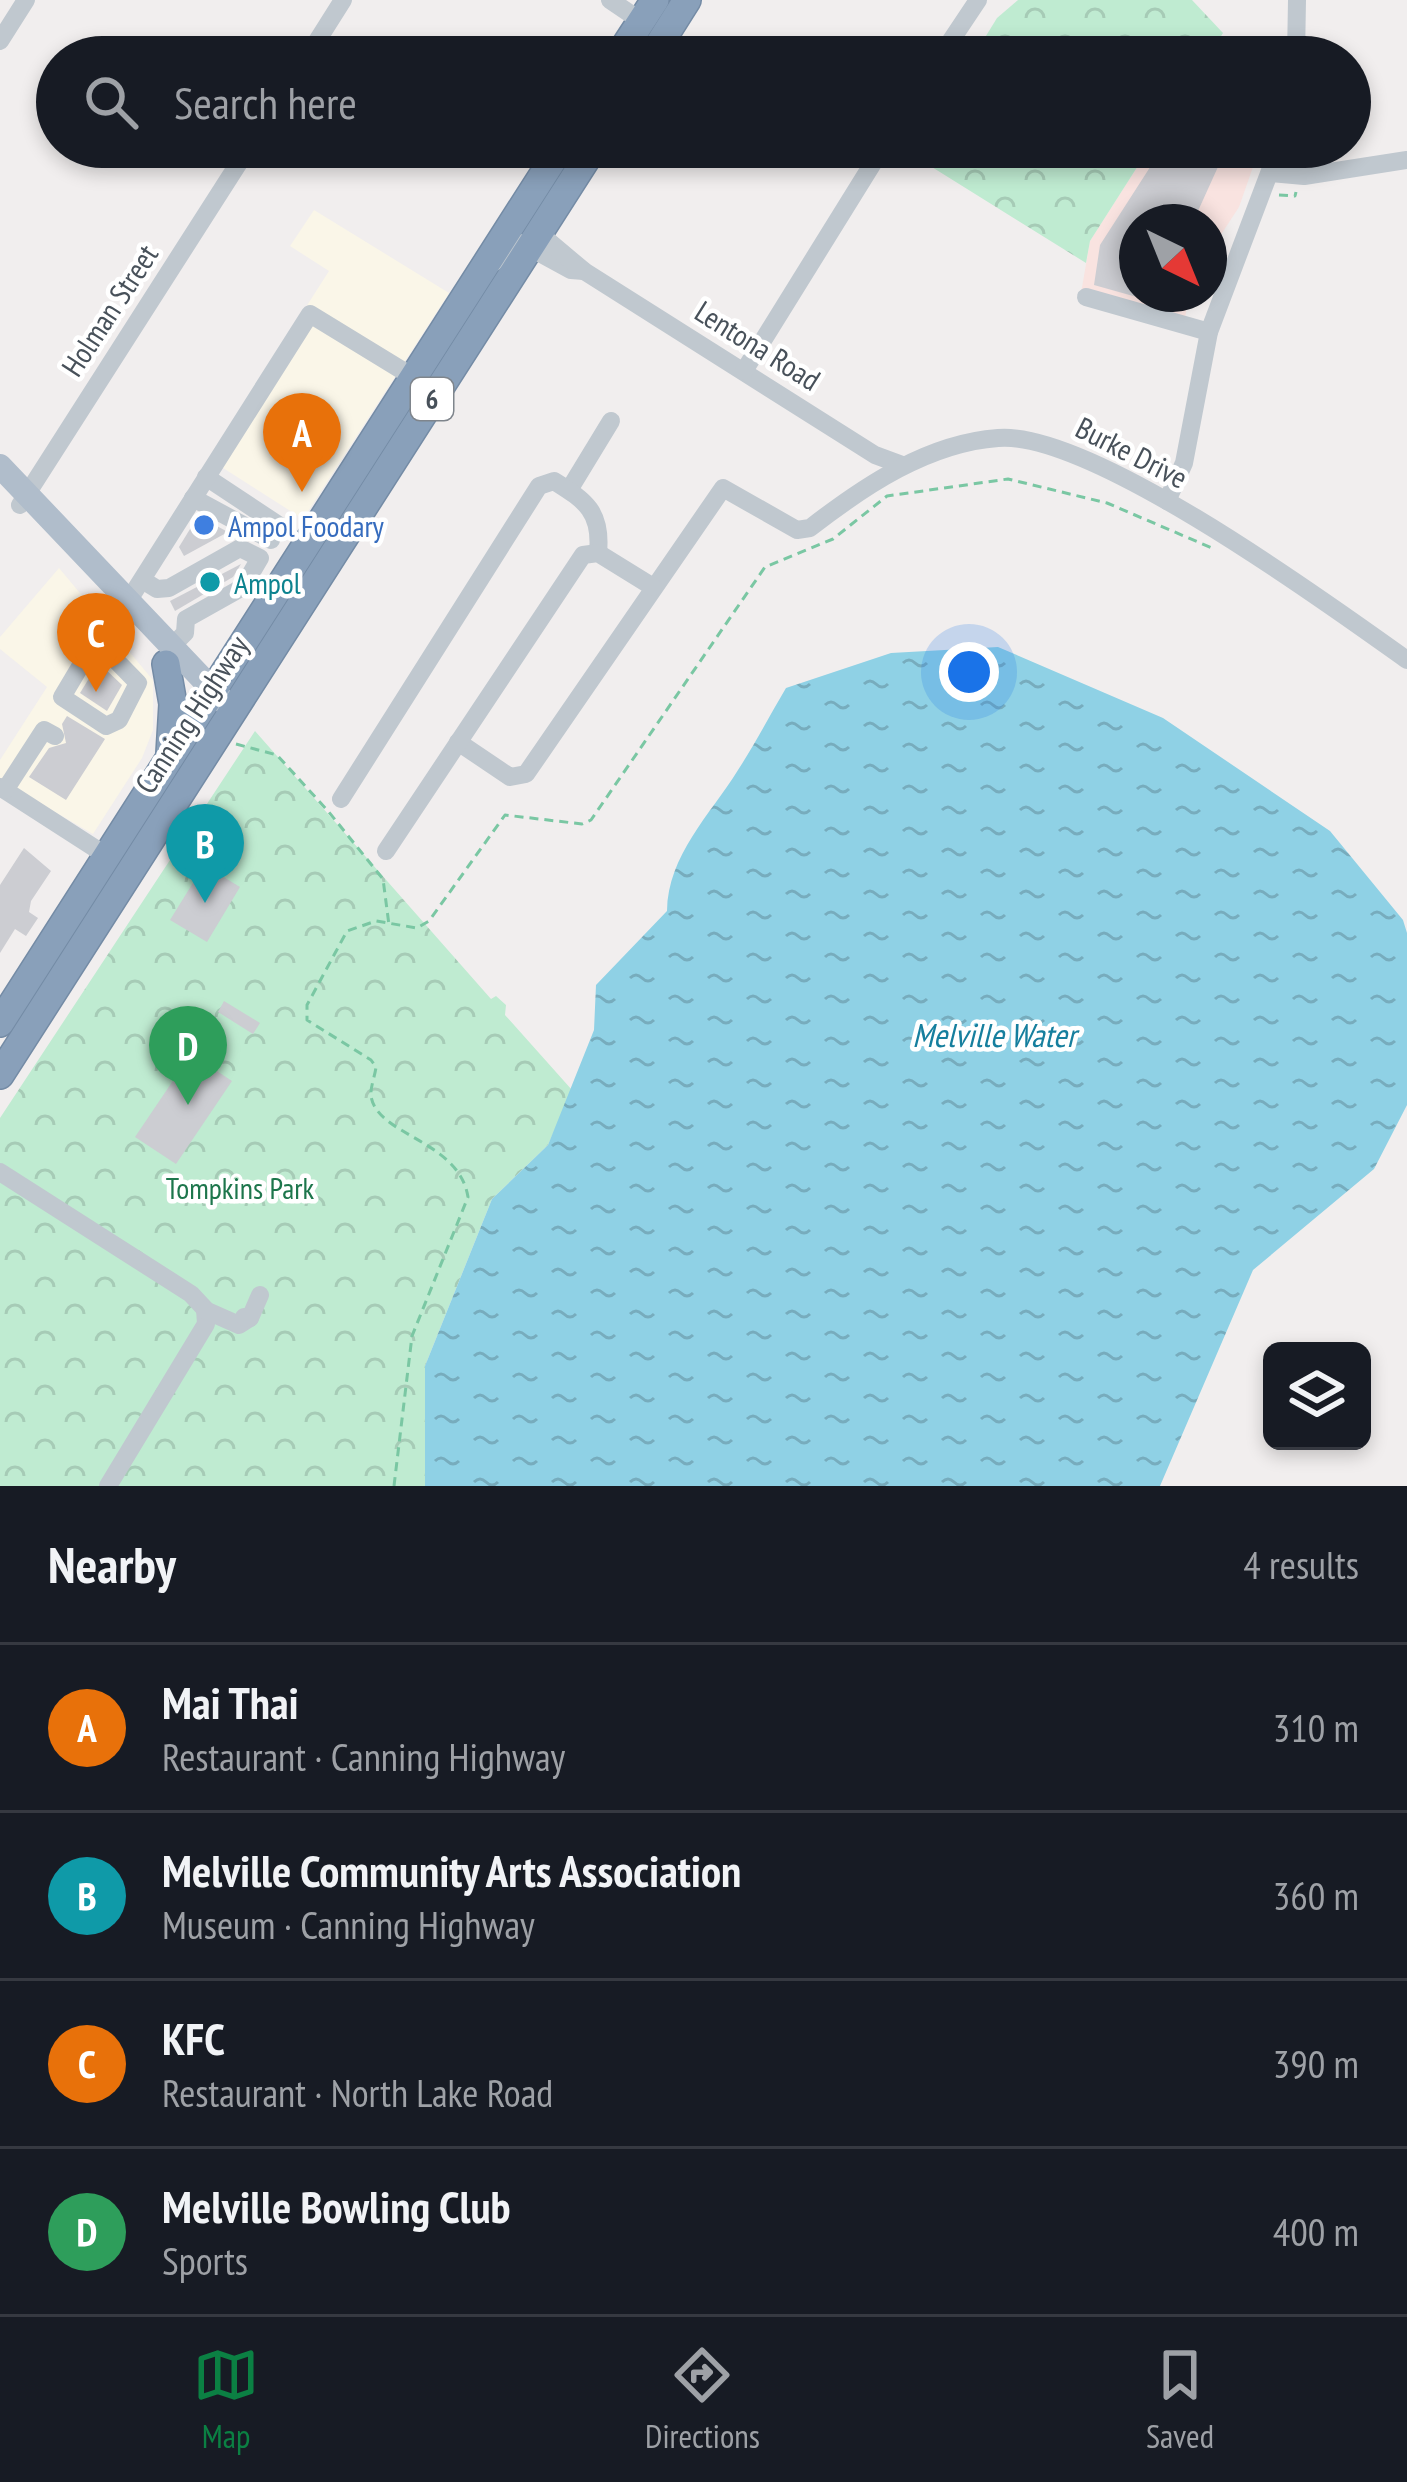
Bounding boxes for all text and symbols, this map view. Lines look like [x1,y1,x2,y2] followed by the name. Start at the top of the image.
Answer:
[36,36,1371,168] search box
[78,69,144,135] icon: search
[174,73,357,131] text: Search here
[1119,204,1227,312] north arrow
[52,236,166,383] street label: Holman Street
[688,291,828,399] street label: Lentona Road
[411,378,453,420] road number: 6
[263,393,341,492] pin: A
[1070,407,1194,497] street label: Burke Drive
[228,506,385,545] place label: Ampol Foodary
[191,512,217,538] marker: Ampol Foodary
[234,563,301,602] place label: Ampol
[197,569,223,595] marker: Ampol
[57,593,135,692] pin: C
[126,627,257,800] street label: Canning Highway
[939,642,999,702] your location
[166,804,244,903] pin: B
[149,1006,227,1105] pin: D
[912,1013,1080,1056] water label: Melville Water
[166,1168,314,1207] park label: Tompkins Park
[1263,1342,1371,1450] map controls
[1263,1342,1371,1450] button: layers
[48,1531,176,1597] text: Nearby
[1243,1539,1359,1590] text: 4 results
[162,1673,299,1731] text: Mai Thai
[77,1702,97,1753] text: A
[1273,1702,1359,1753] text: 310 m
[162,1731,565,1782] text: Restaurant · Canning Highway
[162,1841,741,1899] text: Melville Community Arts Association
[77,1870,97,1921] text: B
[1273,1870,1359,1921] text: 360 m
[162,1899,535,1950] text: Museum · Canning Highway
[162,2009,225,2067] text: KFC
[78,2038,96,2089] text: C
[1273,2038,1359,2089] text: 390 m
[162,2067,553,2118] text: Restaurant · North Lake Road
[162,2177,510,2235] text: Melville Bowling Club
[77,2206,97,2257] text: D
[1273,2206,1359,2257] text: 400 m
[162,2235,248,2286] text: Sports
[193,2342,259,2457] tab: Map
[645,2342,760,2457] tab: Directions
[1146,2342,1214,2457] tab: Saved

